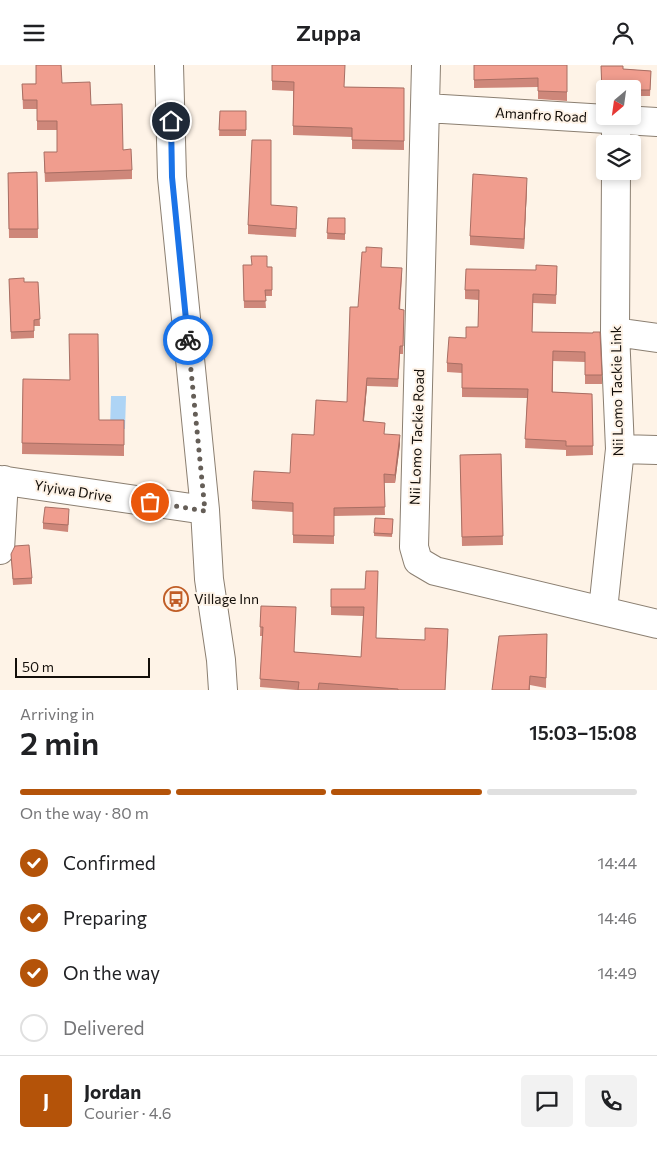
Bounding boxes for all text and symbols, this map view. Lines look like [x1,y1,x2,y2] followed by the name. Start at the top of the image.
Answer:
[20,19,48,47] icon: menu
[296,19,361,46] text: Zuppa
[609,19,637,47] icon: person
[596,80,641,125] north arrow
[596,80,641,180] map controls
[150,100,192,142] pin
[495,104,587,125] street label: Amanfro Road
[157,107,185,135] icon: home
[596,135,641,180] button: layers
[163,315,213,365] courier
[607,325,626,456] street label: Nii Lomo Tackie Link
[174,326,202,354] icon: bike
[406,369,427,505] street label: Nii Lomo Tackie Road
[33,476,113,505] street label: Yiyiwa Drive
[129,481,171,523] pin
[136,488,164,516] icon: bag
[163,586,189,612] bus stop icon: Village Inn
[194,590,259,607] place label: Village Inn
[15,655,150,678] scale bar
[22,658,54,675] text: 50 m
[20,704,94,723] text: Arriving in
[529,721,637,744] text: 15:03–15:08
[20,722,99,762] text: 2 min
[20,803,149,822] text: On the way · 80 m
[20,849,48,877] icon: check
[63,851,156,874] text: Confirmed
[598,853,637,872] text: 14:44
[20,904,48,932] icon: check
[63,906,147,929] text: Preparing
[597,908,637,927] text: 14:46
[20,959,48,987] icon: check
[63,961,160,984] text: On the way
[597,963,637,982] text: 14:49
[63,1016,144,1039] text: Delivered
[521,1075,573,1127] button: chat
[585,1075,637,1127] button: phone
[84,1080,141,1103] text: Jordan
[43,1089,49,1112] text: J
[84,1103,171,1122] text: Courier · 4.6

